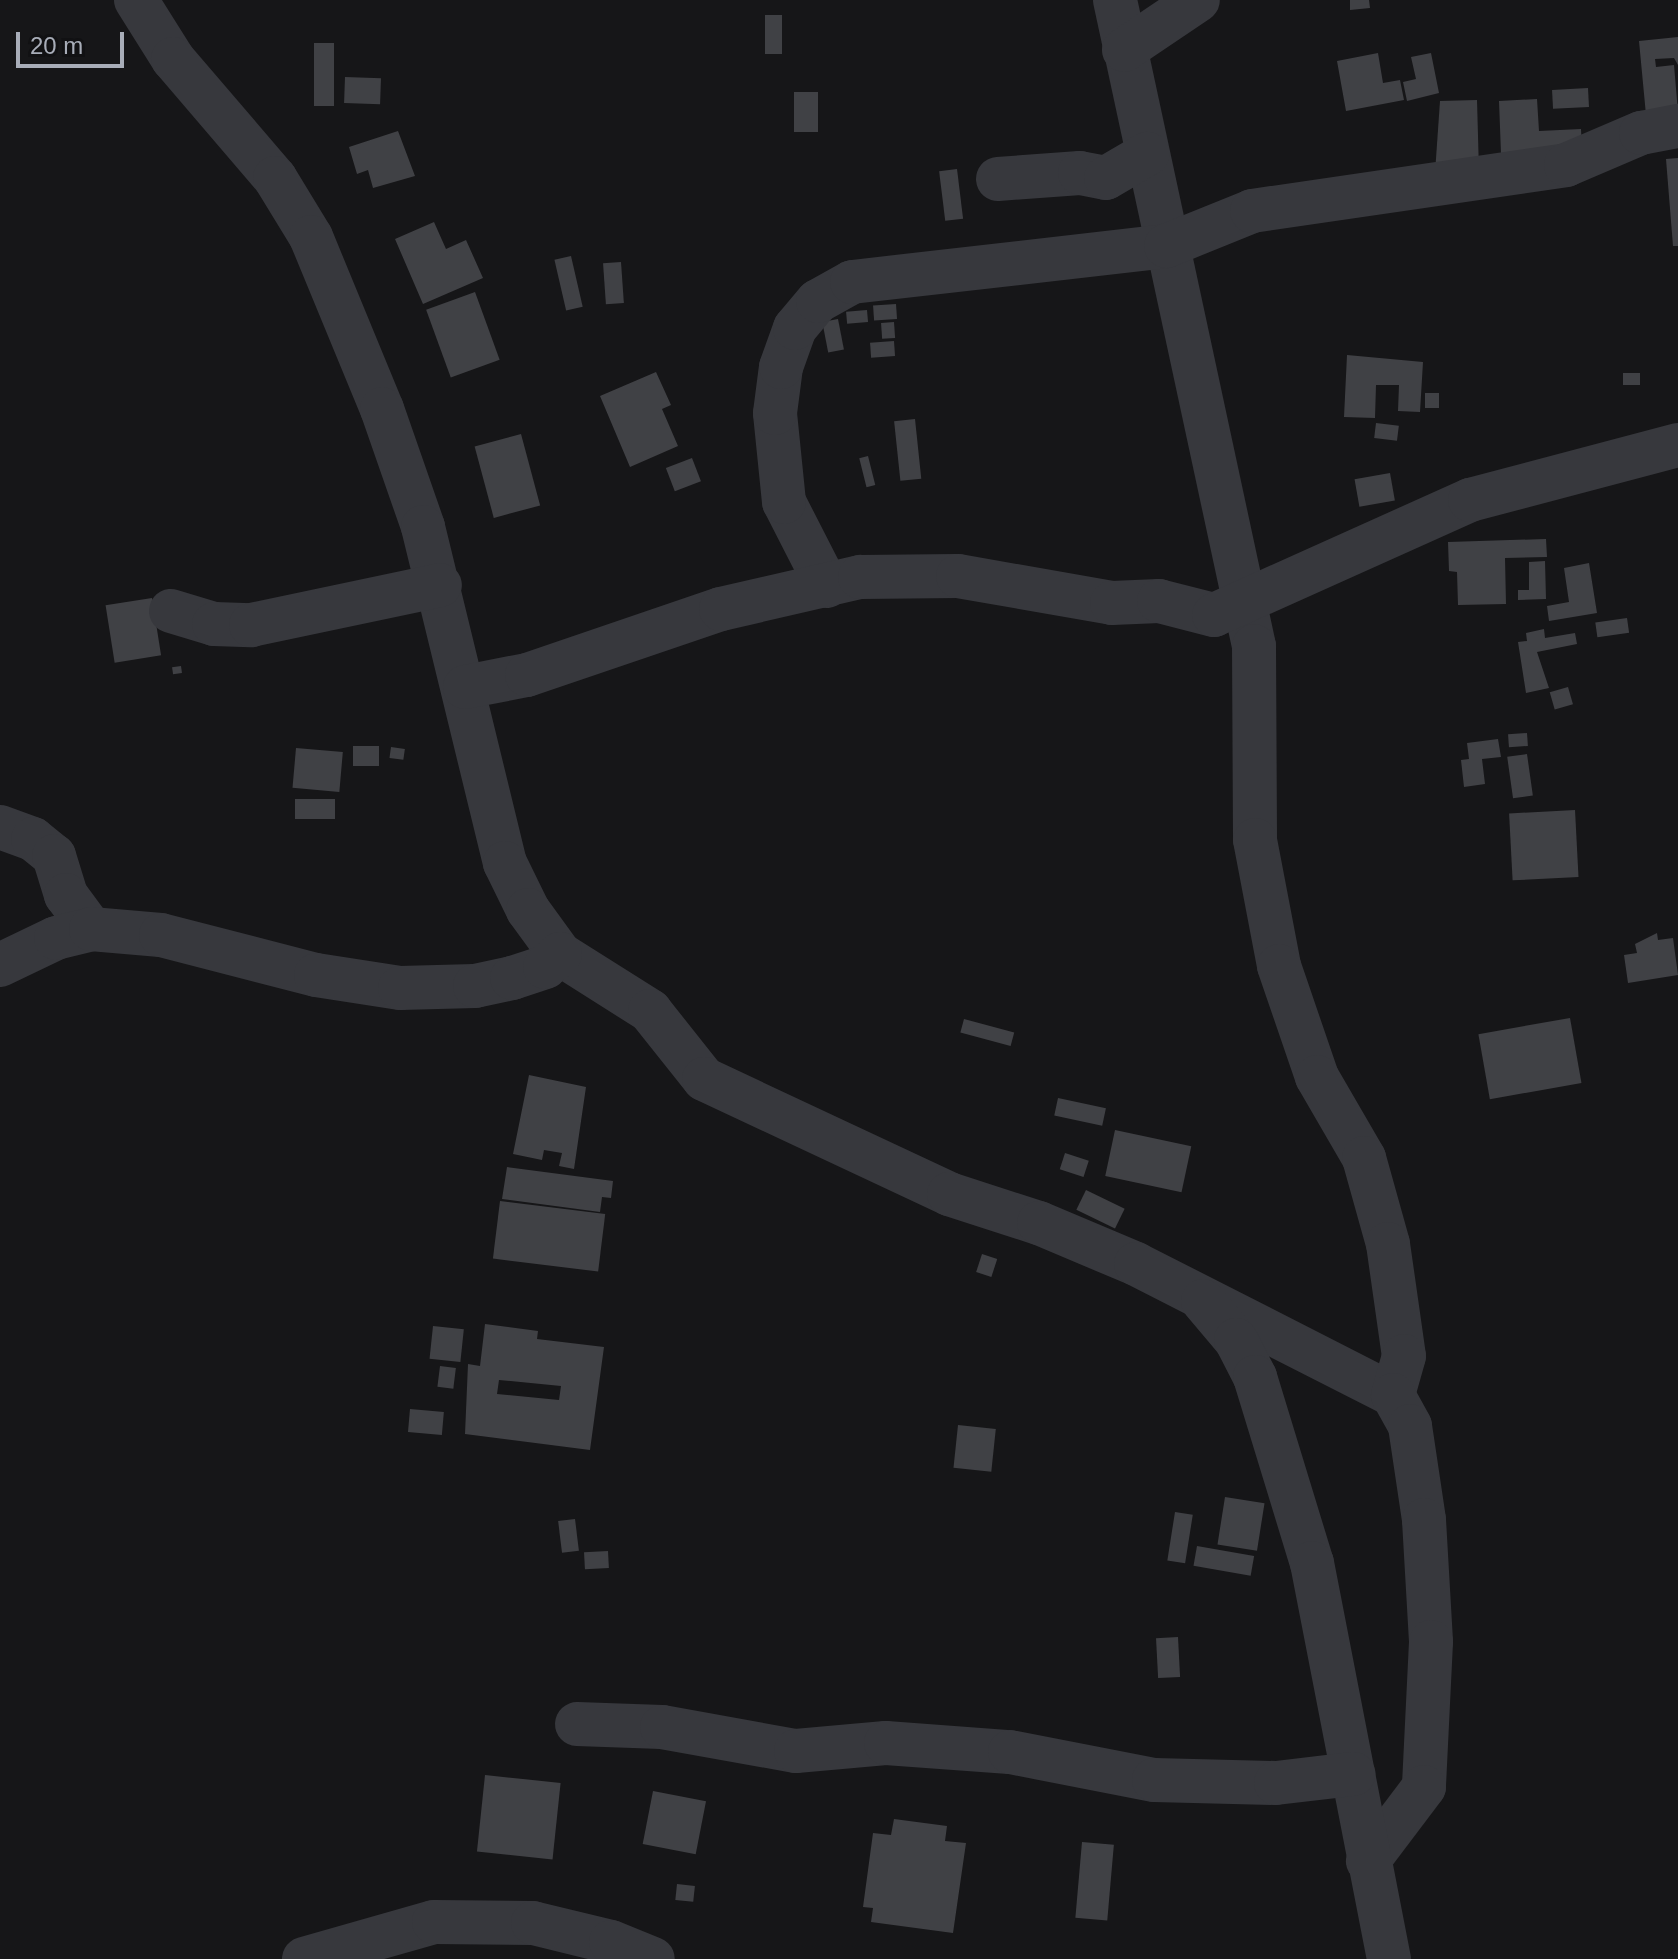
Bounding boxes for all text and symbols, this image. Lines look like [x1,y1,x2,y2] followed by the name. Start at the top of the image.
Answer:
[20,16,128,66] scale bar
[30,32,83,59] text: 20 m

